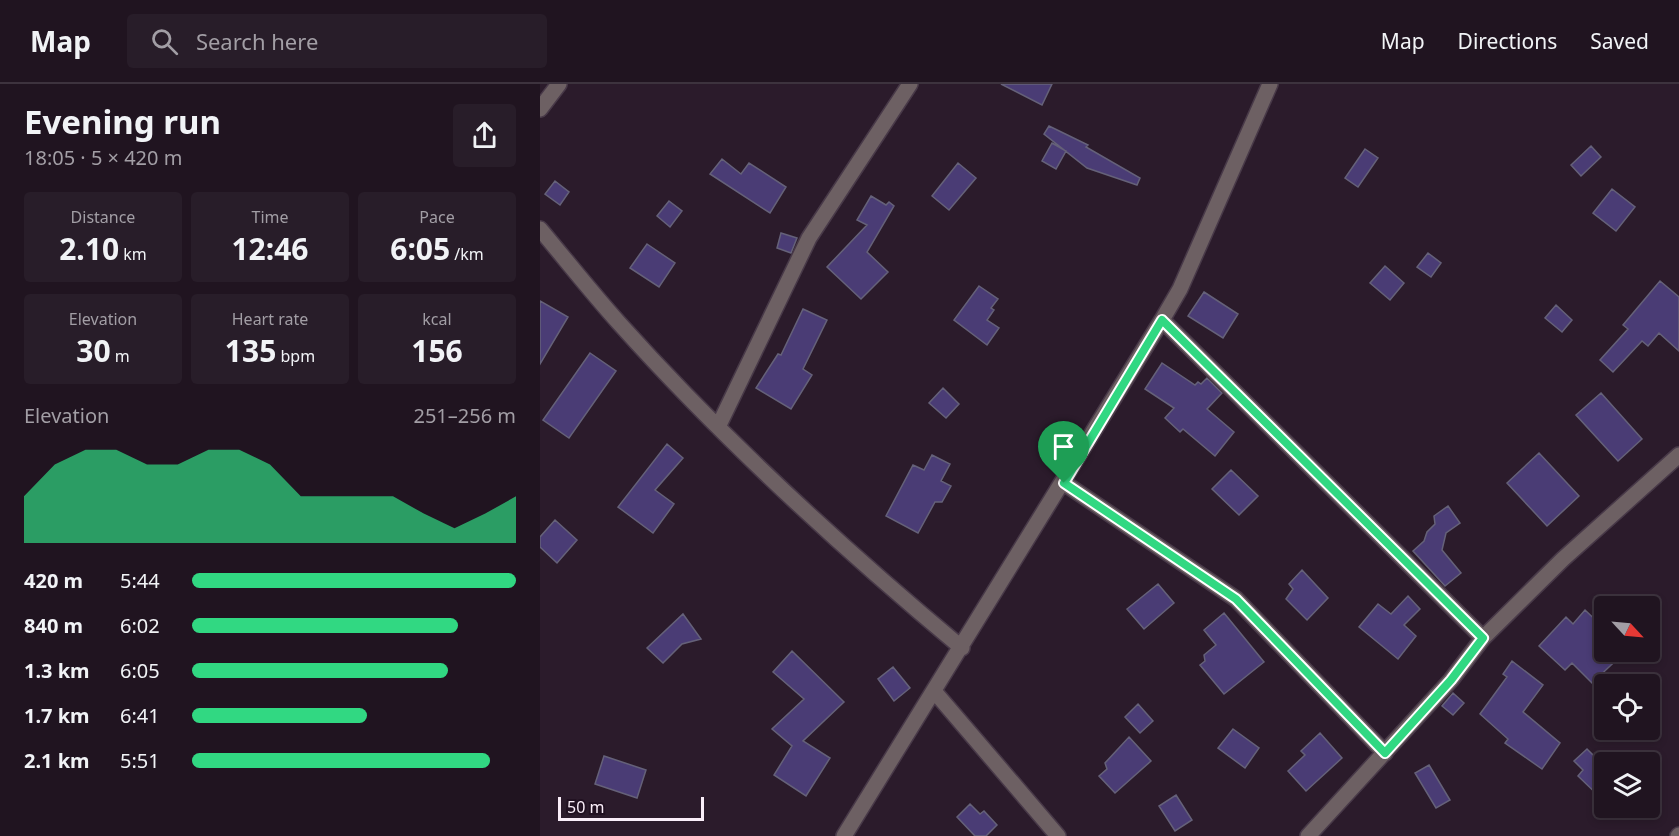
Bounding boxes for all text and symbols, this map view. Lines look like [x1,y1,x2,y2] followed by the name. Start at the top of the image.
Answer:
[127,14,547,68] search box
[30,22,91,60] text: Map
[148,25,181,58] icon: search
[196,26,318,56] text: Search here
[1381,27,1425,55] text: Map
[1458,27,1557,55] text: Directions
[1590,27,1649,55] text: Saved
[24,99,221,144] text: Evening run
[453,104,516,167] button: share
[24,144,182,171] text: 18:05 · 5 × 420 m
[71,206,135,228] text: Distance
[251,206,289,228] text: Time
[419,206,455,228] text: Pace
[59,228,119,269] text: 2.10
[231,228,309,269] text: 12:46
[390,228,450,269] text: 6:05
[119,243,147,265] text: km
[450,243,484,265] text: /km
[69,308,137,330] text: Elevation
[232,308,308,330] text: Heart rate
[422,308,452,330] text: kcal
[76,330,111,371] text: 30
[225,330,276,371] text: 135
[411,330,463,371] text: 156
[111,345,130,367] text: m
[276,345,315,367] text: bpm
[24,402,109,429] text: Elevation
[413,402,516,429] text: 251–256 m
[1038,421,1089,483] pin
[1047,430,1080,463] icon: arrive
[24,567,83,594] text: 420 m
[120,567,160,594] text: 5:44
[1594,596,1660,662] north arrow
[1594,596,1660,818] map controls
[24,612,83,639] text: 840 m
[120,612,160,639] text: 6:02
[24,657,90,684] text: 1.3 km
[120,657,160,684] text: 6:05
[1594,674,1660,740] button: locate
[24,702,90,729] text: 1.7 km
[120,702,160,729] text: 6:41
[24,747,90,774] text: 2.1 km
[120,747,160,774] text: 5:51
[1594,752,1660,818] button: layers
[558,794,704,822] scale bar
[567,796,604,818] text: 50 m

